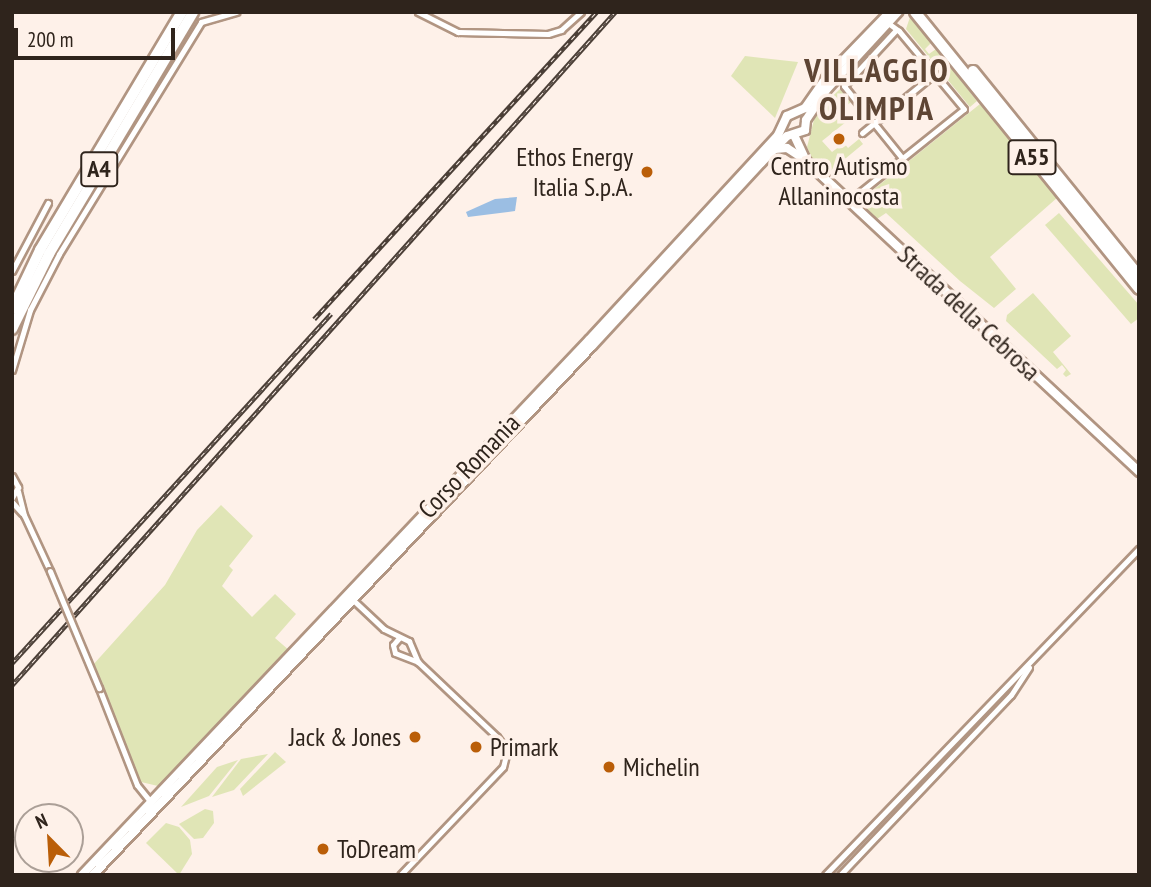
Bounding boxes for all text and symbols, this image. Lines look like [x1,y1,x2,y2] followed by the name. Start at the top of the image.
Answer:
[18,14,178,58] scale bar
[27,26,73,53] text: 200 m
[805,50,949,128] district label: VILLAGGIO OLIMPIA
[831,131,847,147] marker: Centro Autismo Allaninocosta
[1007,136,1056,177] road number: A55
[516,141,633,202] place label: Ethos Energy Italia S.p.A.
[80,148,118,190] road number: A4
[770,150,908,212] place label: Centro Autismo Allaninocosta
[639,164,655,180] marker: Ethos Energy Italia S.p.A.
[891,239,1047,387] street label: Strada della Cebrosa
[412,407,526,525] street label: Corso Romania
[288,721,401,753] place label: Jack & Jones
[407,729,423,745] marker: Jack & Jones
[490,731,558,763] place label: Primark
[468,739,484,755] marker: Primark
[623,751,700,783] place label: Michelin
[601,759,617,775] marker: Michelin
[14,803,84,873] north arrow
[32,808,51,834] text: N
[337,833,416,865] place label: ToDream
[315,841,331,857] marker: ToDream

